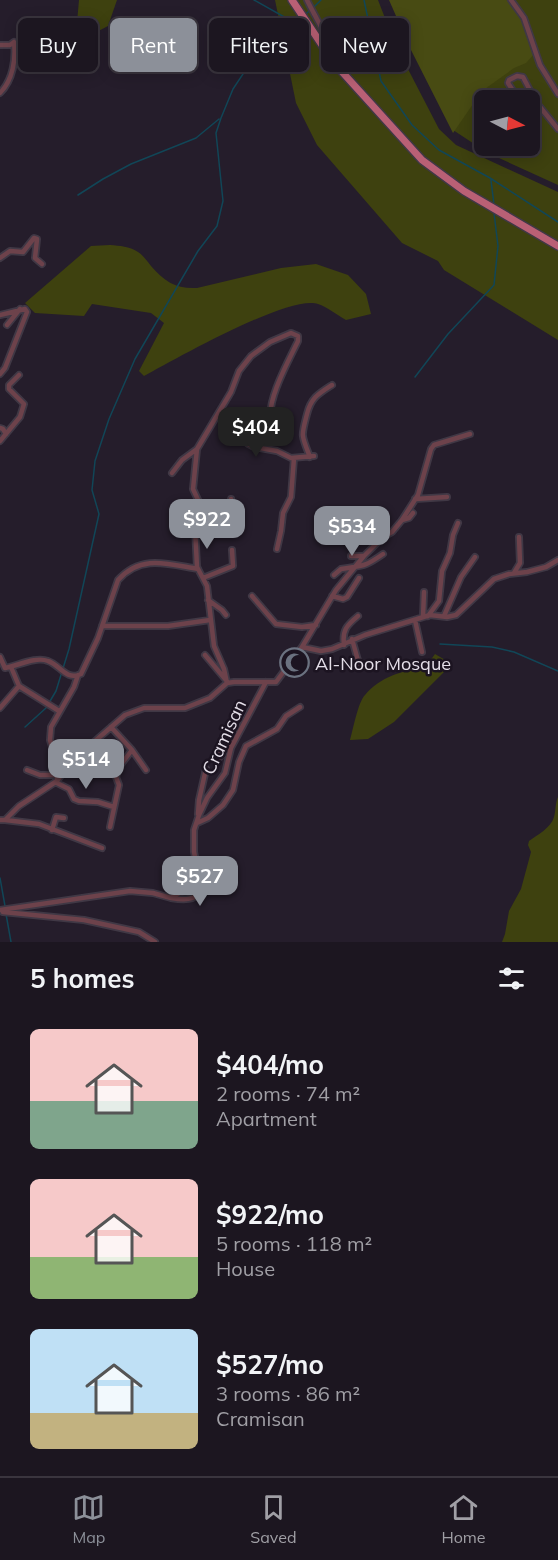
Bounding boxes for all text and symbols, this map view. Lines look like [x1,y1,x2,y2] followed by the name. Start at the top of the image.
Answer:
[18,18,98,72] chip: Buy
[110,18,197,72] chip: Rent
[209,18,309,72] chip: Filters
[321,18,409,72] chip: New
[474,90,540,156] north arrow
[474,90,540,156] map controls
[220,407,292,458] pin: $404
[232,414,280,439] text: $404
[171,499,243,550] pin: $922
[183,506,231,531] text: $922
[316,506,388,557] pin: $534
[328,513,376,538] text: $534
[278,647,310,679] mosque icon: Al-Noor Mosque
[315,652,451,675] place label: Al-Noor Mosque
[197,696,251,778] street label: Cramisan
[50,739,122,790] pin: $514
[62,746,110,771] text: $514
[164,856,236,907] pin: $527
[176,863,224,888] text: $527
[30,962,134,995] text: 5 homes
[495,962,528,995] icon: filters
[216,1048,324,1081] text: $404/mo
[78,1053,150,1125] icon: home
[216,1081,360,1106] text: 2 rooms · 74 m²
[216,1106,317,1131] text: Apartment
[216,1198,324,1231] text: $922/mo
[78,1203,150,1275] icon: home
[216,1231,372,1256] text: 5 rooms · 118 m²
[216,1256,275,1281] text: House
[216,1348,324,1381] text: $527/mo
[78,1353,150,1425] icon: home
[216,1381,360,1406] text: 3 rooms · 86 m²
[216,1406,305,1431] text: Cramisan
[72,1491,105,1547] tab: Map
[250,1491,297,1547] tab: Saved
[441,1491,486,1547] tab: Home

